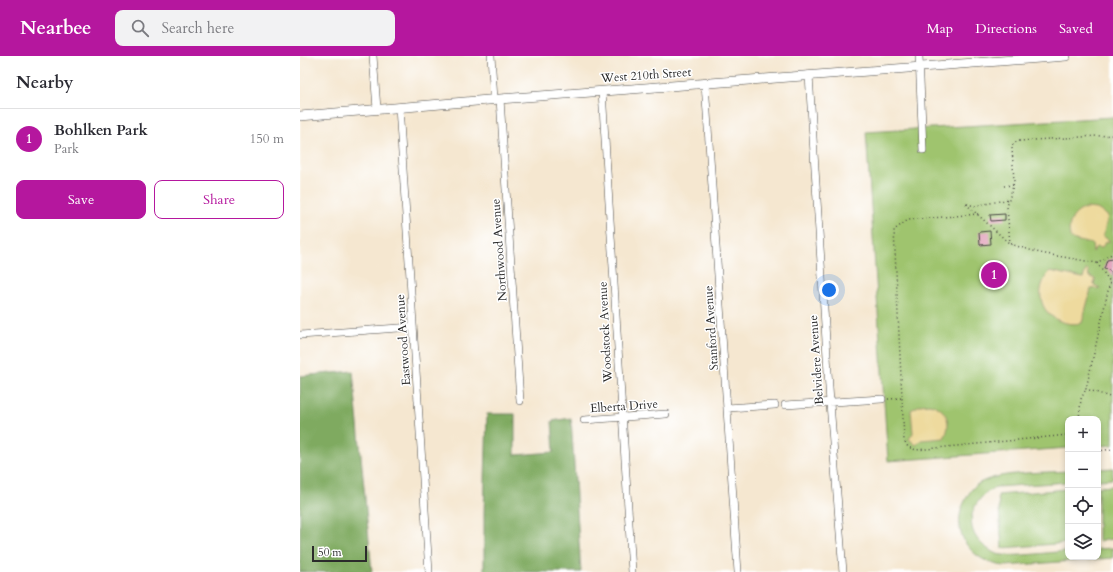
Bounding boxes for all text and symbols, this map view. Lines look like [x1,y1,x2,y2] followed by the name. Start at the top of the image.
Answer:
[115,10,395,46] search box
[20,15,91,41] text: Nearbee
[129,17,151,39] icon: search
[161,18,234,38] text: Search here
[927,19,953,38] text: Map
[975,19,1037,38] text: Directions
[1059,19,1093,38] text: Saved
[599,64,692,86] street label: West 210th Street
[16,71,73,94] text: Nearby
[54,120,148,140] text: Bohlken Park
[26,130,32,148] text: 1
[250,130,284,148] text: 150 m
[54,140,79,158] text: Park
[16,180,146,219] button: Save
[154,180,284,219] button: Share
[487,198,511,302] street label: Northwood Avenue
[981,260,1007,290] pin: 1
[819,280,839,300] your location
[594,281,616,384] street label: Woodstock Avenue
[700,285,722,371] street label: Stanford Avenue
[392,294,414,386] street label: Eastwood Avenue
[805,315,827,405] street label: Belvidere Avenue
[590,396,658,416] street label: Elberta Drive
[1065,416,1101,560] map controls
[1065,416,1101,452] button: +
[1065,452,1101,488] button: −
[1065,488,1101,524] button: locate
[1065,524,1101,560] button: layers
[312,544,367,563] scale bar
[318,545,342,560] text: 50 m

